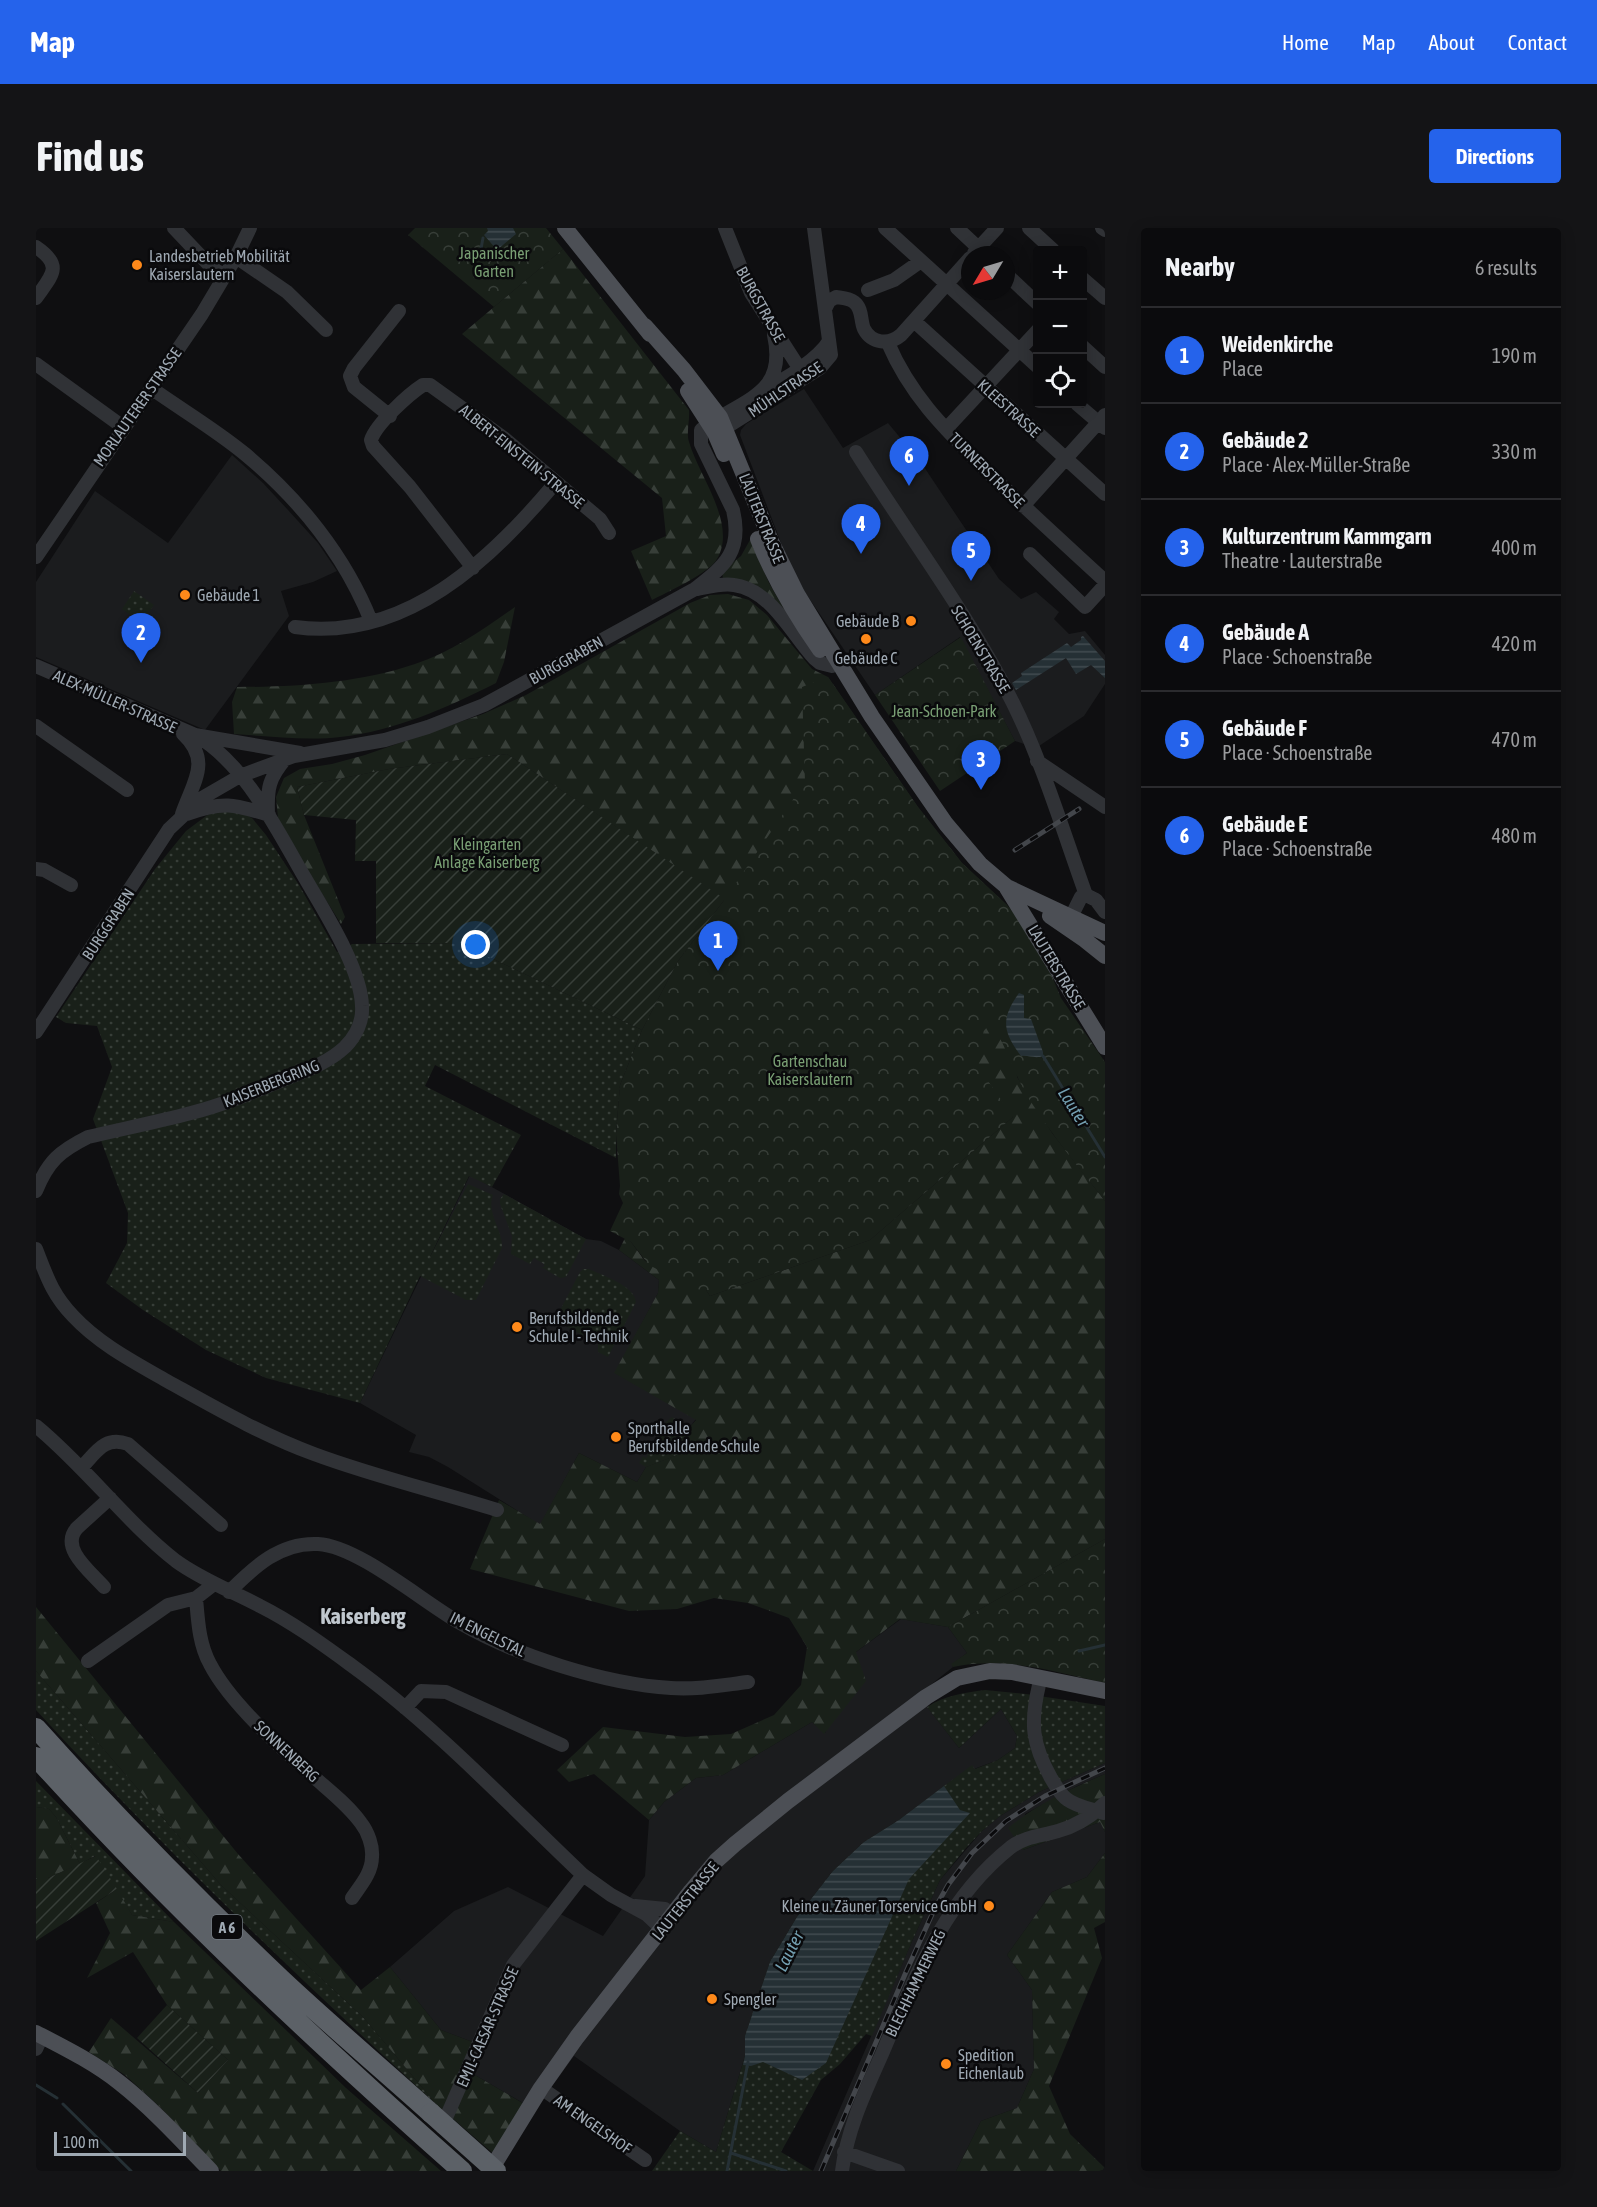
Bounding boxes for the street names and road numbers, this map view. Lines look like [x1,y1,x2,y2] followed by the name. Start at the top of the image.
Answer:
[733,263,789,345] street label: BURGSTRASSE
[89,344,185,470] street label: MORLAUTERER STRASSE
[745,358,826,420] street label: MÜHLSTRASSE
[974,375,1044,441] street label: KLEESTRASSE
[456,400,588,512] street label: ALBERT-EINSTEIN-STRASSE
[946,429,1028,511] street label: TURNERSTRASSE
[736,471,788,566] street label: LAUTERSTRASSE
[948,602,1014,696] street label: SCHOENSTRASSE
[526,632,606,688] street label: BURGGRABEN
[50,666,180,736] street label: ALEX-MÜLLER-STRASSE
[78,885,138,963] street label: BURGGRABEN
[1025,922,1089,1013] street label: LAUTERSTRASSE
[220,1056,322,1110] street label: KAISERBERGRING
[447,1608,529,1660] street label: IM ENGELSTAL
[251,1716,323,1786] street label: SONNENBERG
[648,1858,722,1944] street label: LAUTERSTRASSE
[212,1915,242,1939] road number: A 6
[881,1926,949,2040] street label: BLECHHAMMERWEG
[452,1964,522,2090] street label: EMIL-CAESAR-STRASSE
[551,2091,636,2158] street label: AM ENGELSHOF

